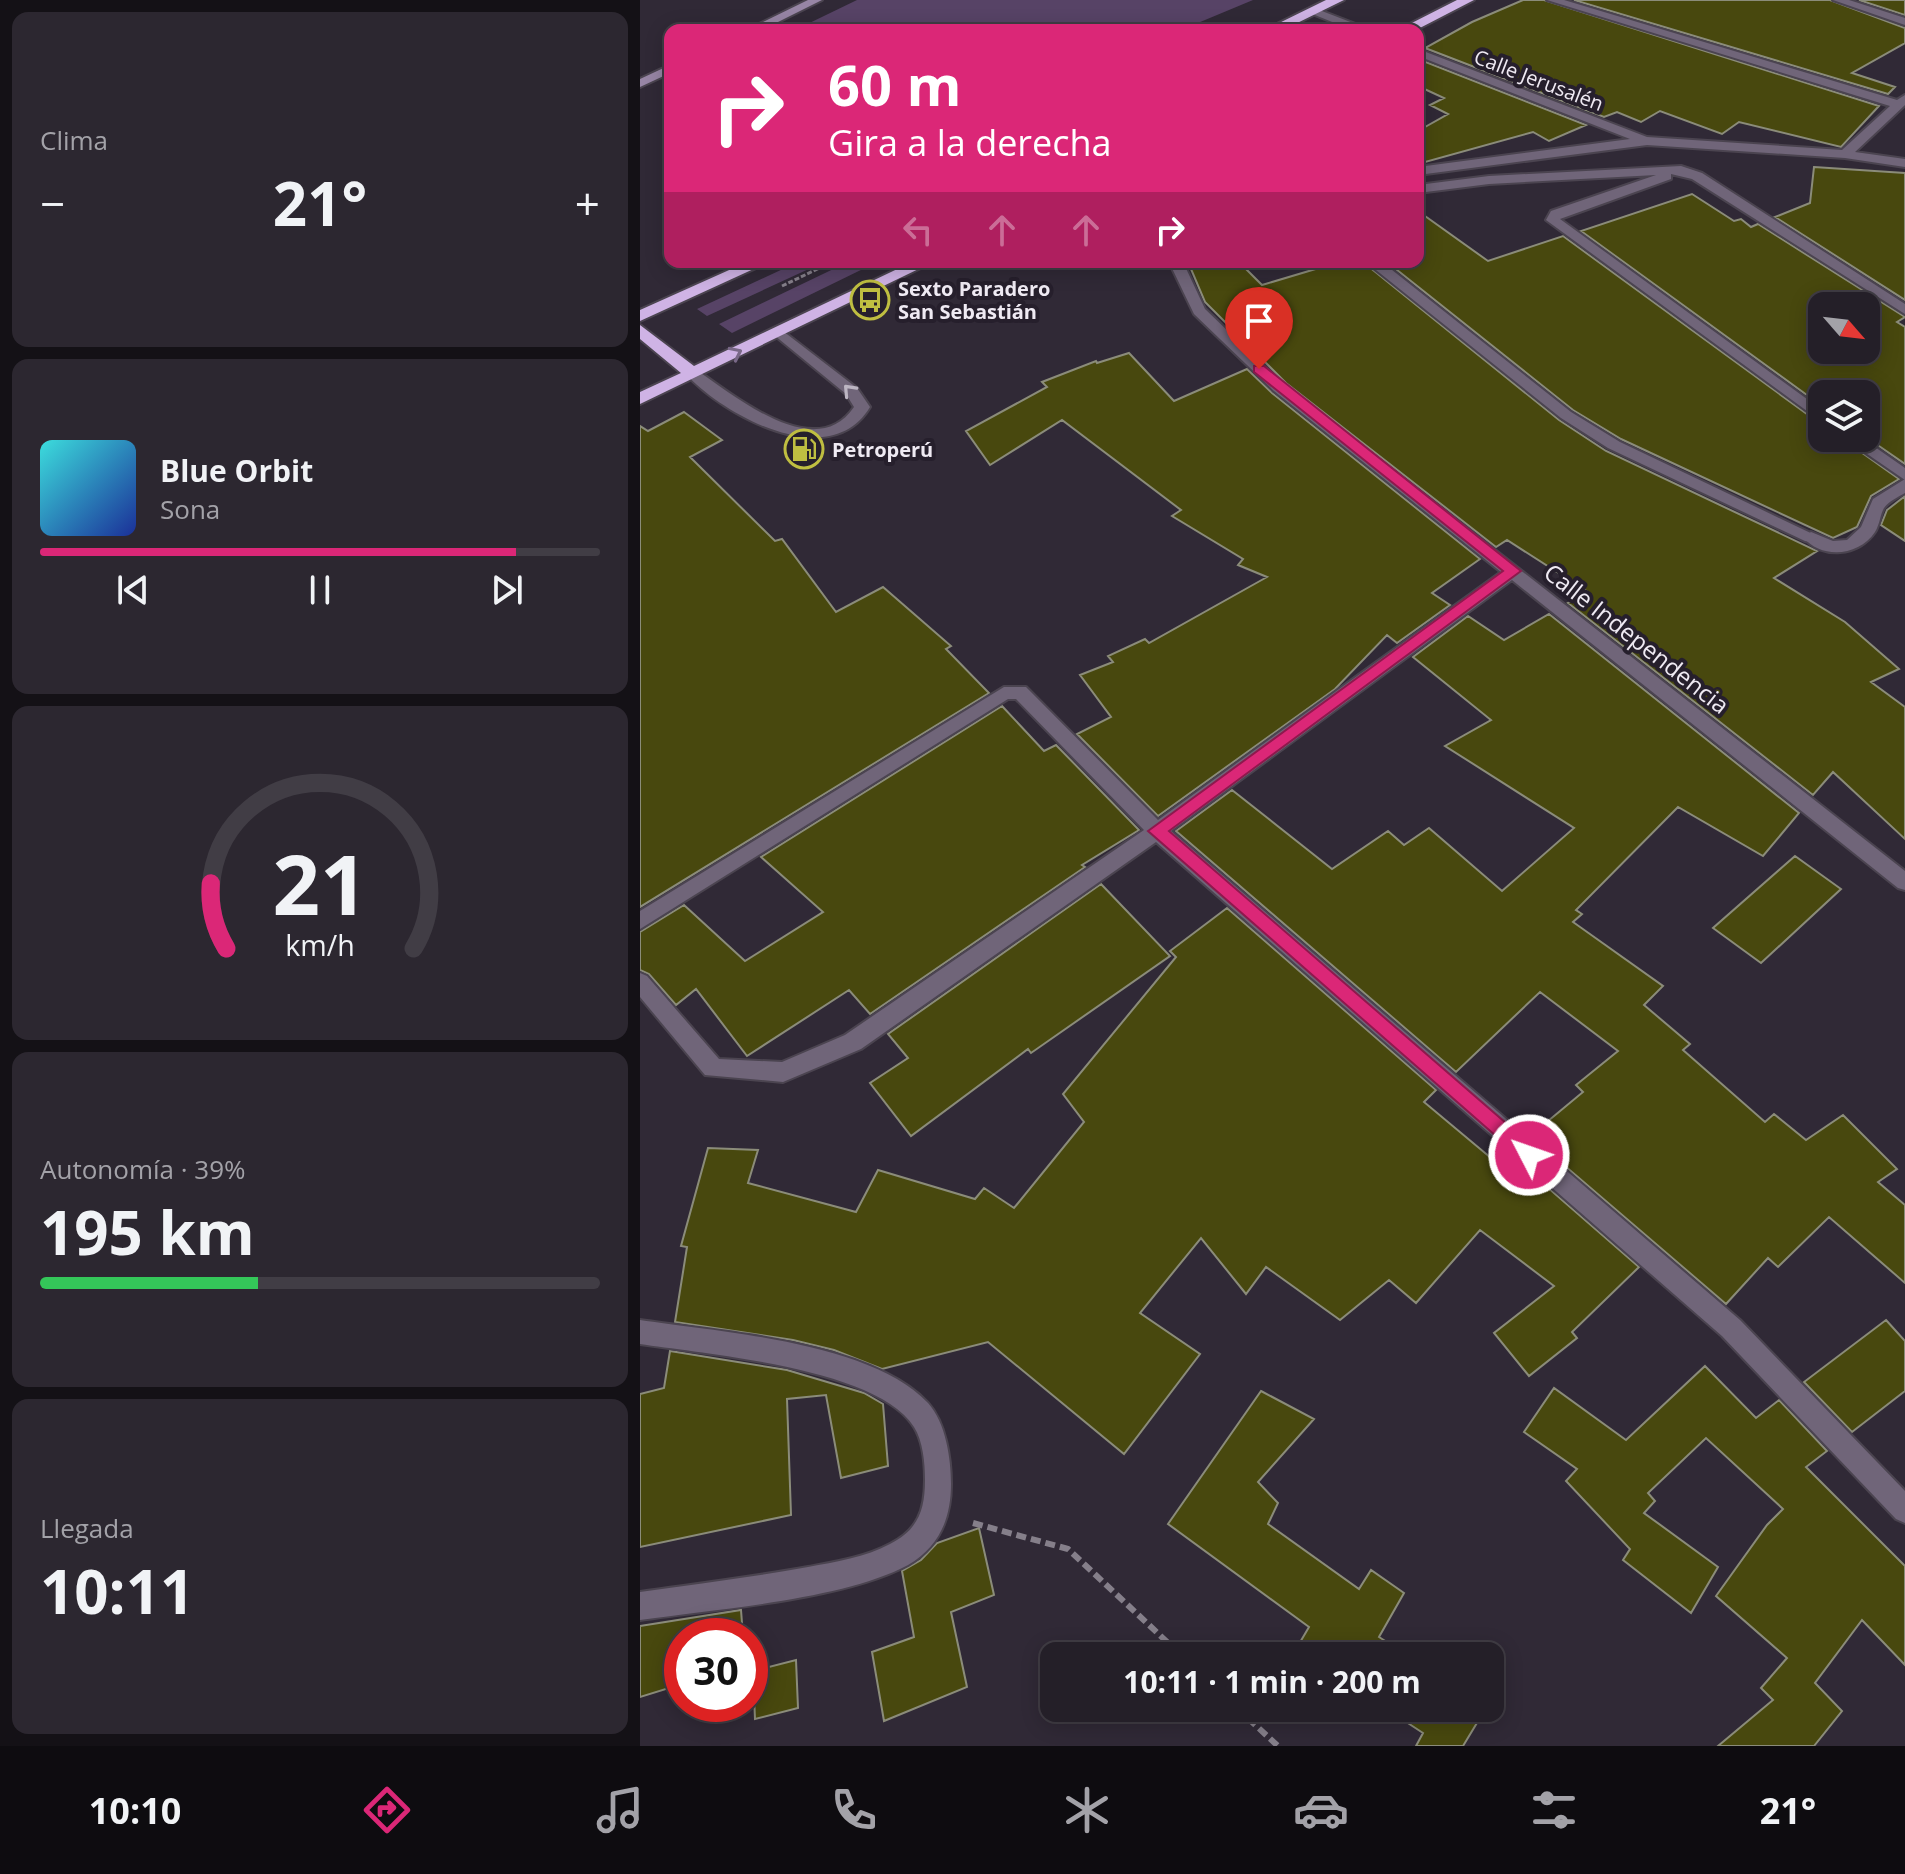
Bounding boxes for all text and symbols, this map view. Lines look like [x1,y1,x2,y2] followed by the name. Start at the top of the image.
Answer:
[1470,43,1608,117] street label: Calle Jerusalén
[828,46,962,122] text: 60 m
[696,56,800,160] icon: right
[828,118,1112,167] text: Gira a la derecha
[40,122,108,158] text: Clima
[273,162,367,244] text: 21°
[40,173,65,233] text: −
[575,173,600,233] text: +
[896,208,940,252] icon: left
[980,208,1024,252] icon: ahead
[1064,208,1108,252] icon: ahead
[1148,208,1192,252] icon: right
[898,275,1050,325] place label: Sexto Paradero San Sebastián
[849,279,891,321] bus stop icon: Sexto Paradero San Sebastián
[1225,287,1293,369] pin
[1808,292,1880,364] north arrow
[1808,292,1880,452] map controls
[1237,299,1281,343] icon: arrive
[727,347,742,363] one-way arrow
[1808,380,1880,452] button: layers
[843,385,858,399] one-way arrow
[783,428,825,470] fuel station icon: Petroperú
[832,436,933,463] place label: Petroperú
[160,450,313,491] text: Blue Orbit
[160,491,220,527] text: Sona
[1538,555,1736,721] street label: Calle Independencia
[111,568,155,612] icon: previous
[298,568,342,612] icon: pause
[485,568,529,612] icon: next
[272,826,368,939] text: 21
[285,925,355,964] text: km/h
[1487,1113,1571,1197] position arrow
[40,1151,246,1187] text: Autonomía · 39%
[40,1191,255,1273] text: 195 km
[40,1510,134,1546] text: Llegada
[40,1550,194,1632] text: 10:11
[664,1618,768,1722] speed limit sign: 30
[1123,1661,1421,1702] text: 10:11 · 1 min · 200 m
[359,1782,415,1838] icon: directions
[592,1782,648,1838] icon: music
[826,1782,882,1838] icon: phone
[1059,1782,1115,1838] icon: climate
[1293,1782,1349,1838] icon: car
[1526,1782,1582,1838] icon: filters
[89,1786,181,1835] text: 10:10
[1760,1786,1816,1835] text: 21°

